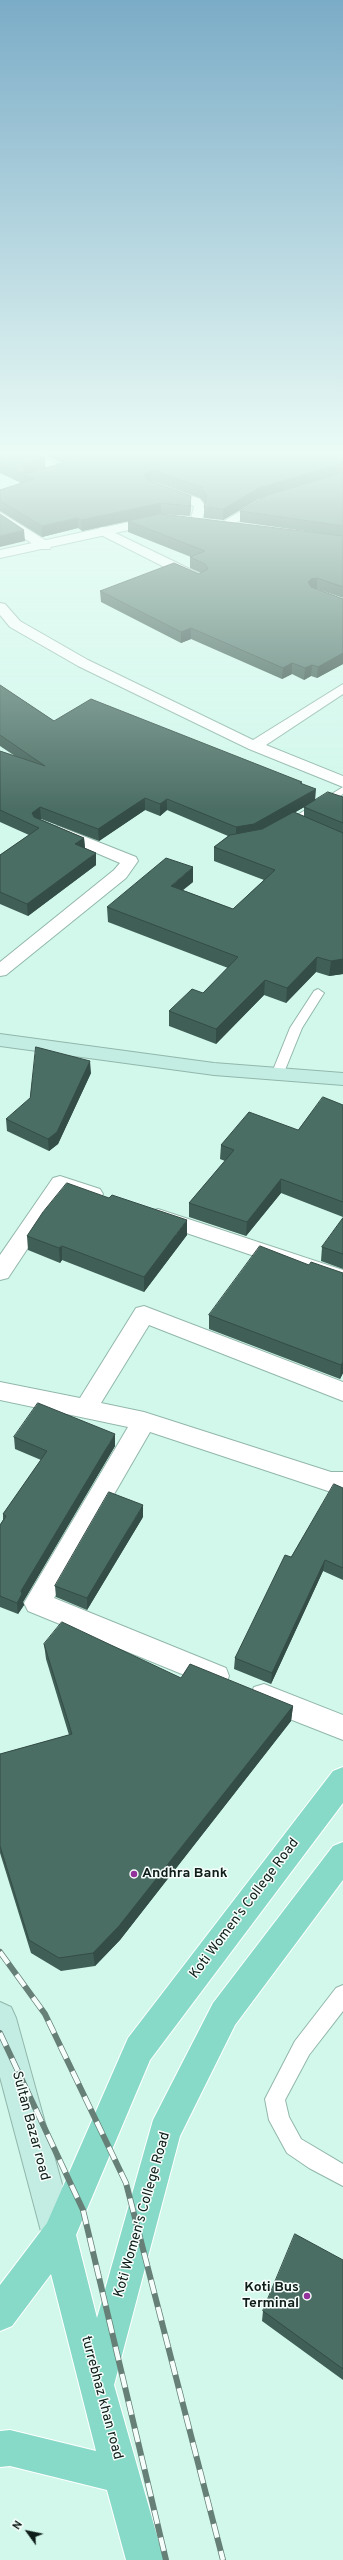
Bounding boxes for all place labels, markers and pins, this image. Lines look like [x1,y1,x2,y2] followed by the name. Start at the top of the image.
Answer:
[142,1866,228,1882] place label: Andhra Bank
[129,1869,139,1879] marker: Andhra Bank
[242,2280,299,2312] place label: Koti Bus Terminal
[302,2291,312,2301] marker: Koti Bus Terminal

